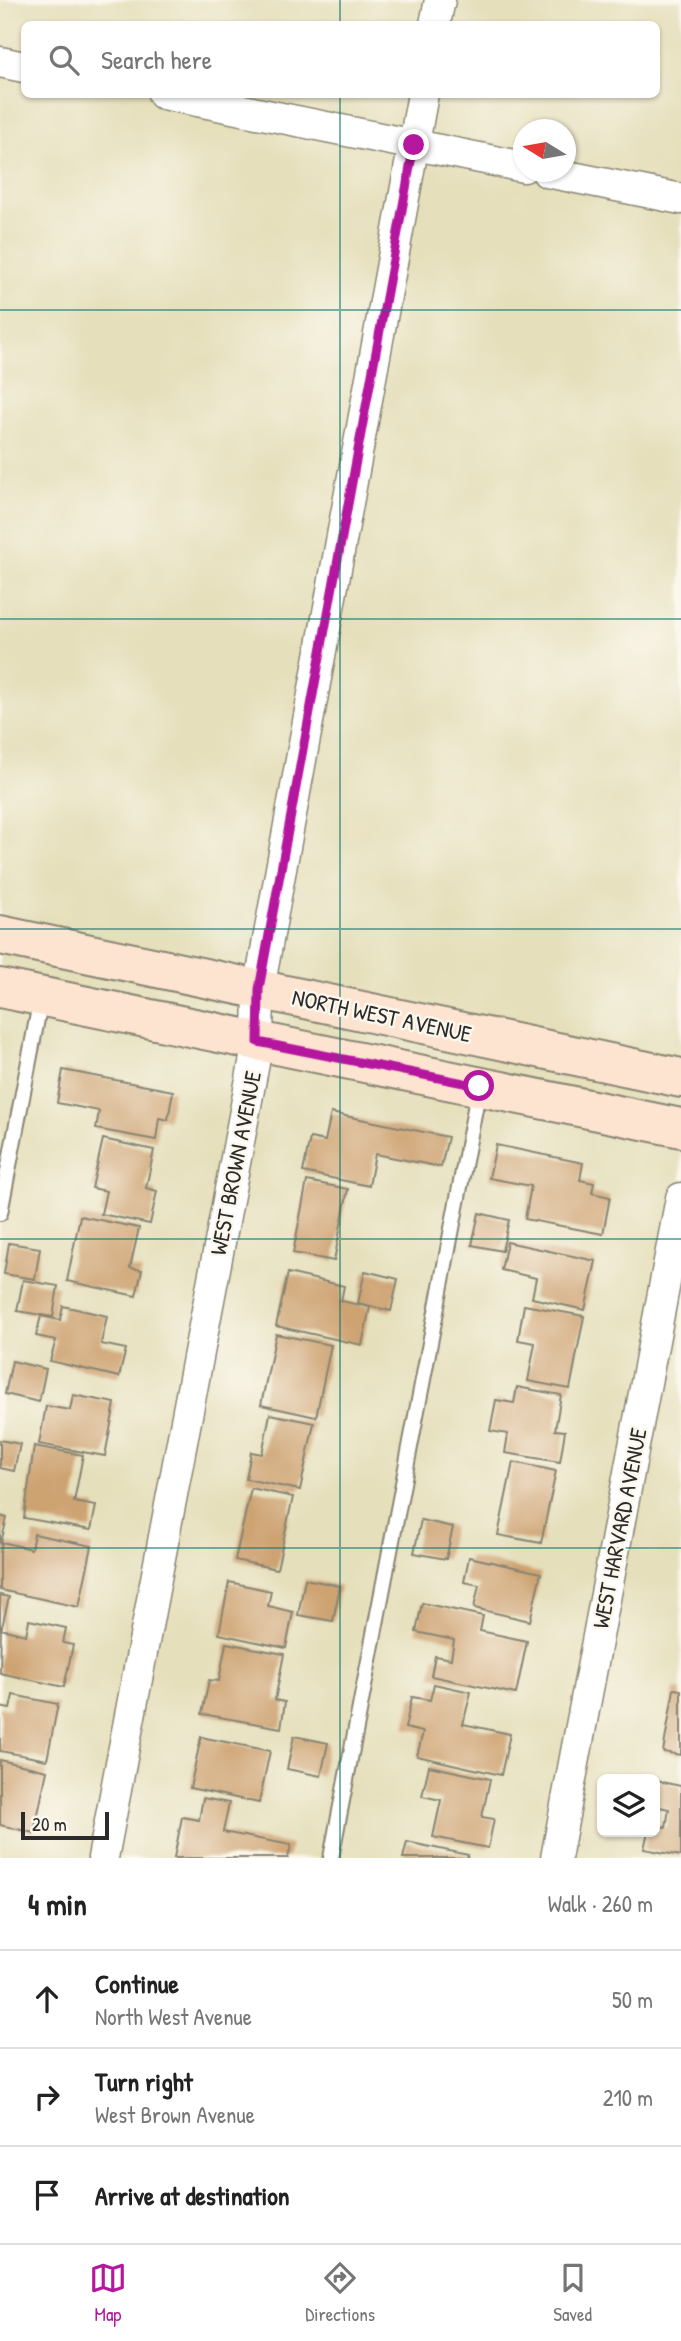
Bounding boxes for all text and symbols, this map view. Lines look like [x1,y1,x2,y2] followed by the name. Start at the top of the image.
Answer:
[21,21,660,98] search box
[45,41,83,79] icon: search
[101,42,212,77] text: Search here
[513,119,576,182] north arrow
[398,129,429,160] route end
[289,981,475,1049] street label: NORTH WEST AVENUE
[202,1068,268,1258] street label: WEST BROWN AVENUE
[463,1070,494,1101] route start
[584,1425,654,1631] street label: WEST HARVARD AVENUE
[597,1774,660,1837] map controls
[597,1774,660,1837] button: layers
[21,1809,108,1841] scale bar
[32,1811,67,1837] text: 20 m
[28,1884,87,1924] text: 4 min
[548,1888,653,1919] text: Walk · 260 m
[95,1966,179,2001] text: Continue
[28,1980,66,2018] icon: ahead
[612,1984,653,2015] text: 50 m
[95,2001,252,2032] text: North West Avenue
[95,2064,193,2099] text: Turn right
[28,2078,66,2116] icon: right
[603,2082,653,2113] text: 210 m
[95,2099,255,2130] text: West Brown Avenue
[28,2176,66,2214] icon: arrive
[95,2178,290,2213] text: Arrive at destination
[89,2259,127,2327] tab: Map
[305,2259,375,2327] tab: Directions
[553,2259,592,2327] tab: Saved

